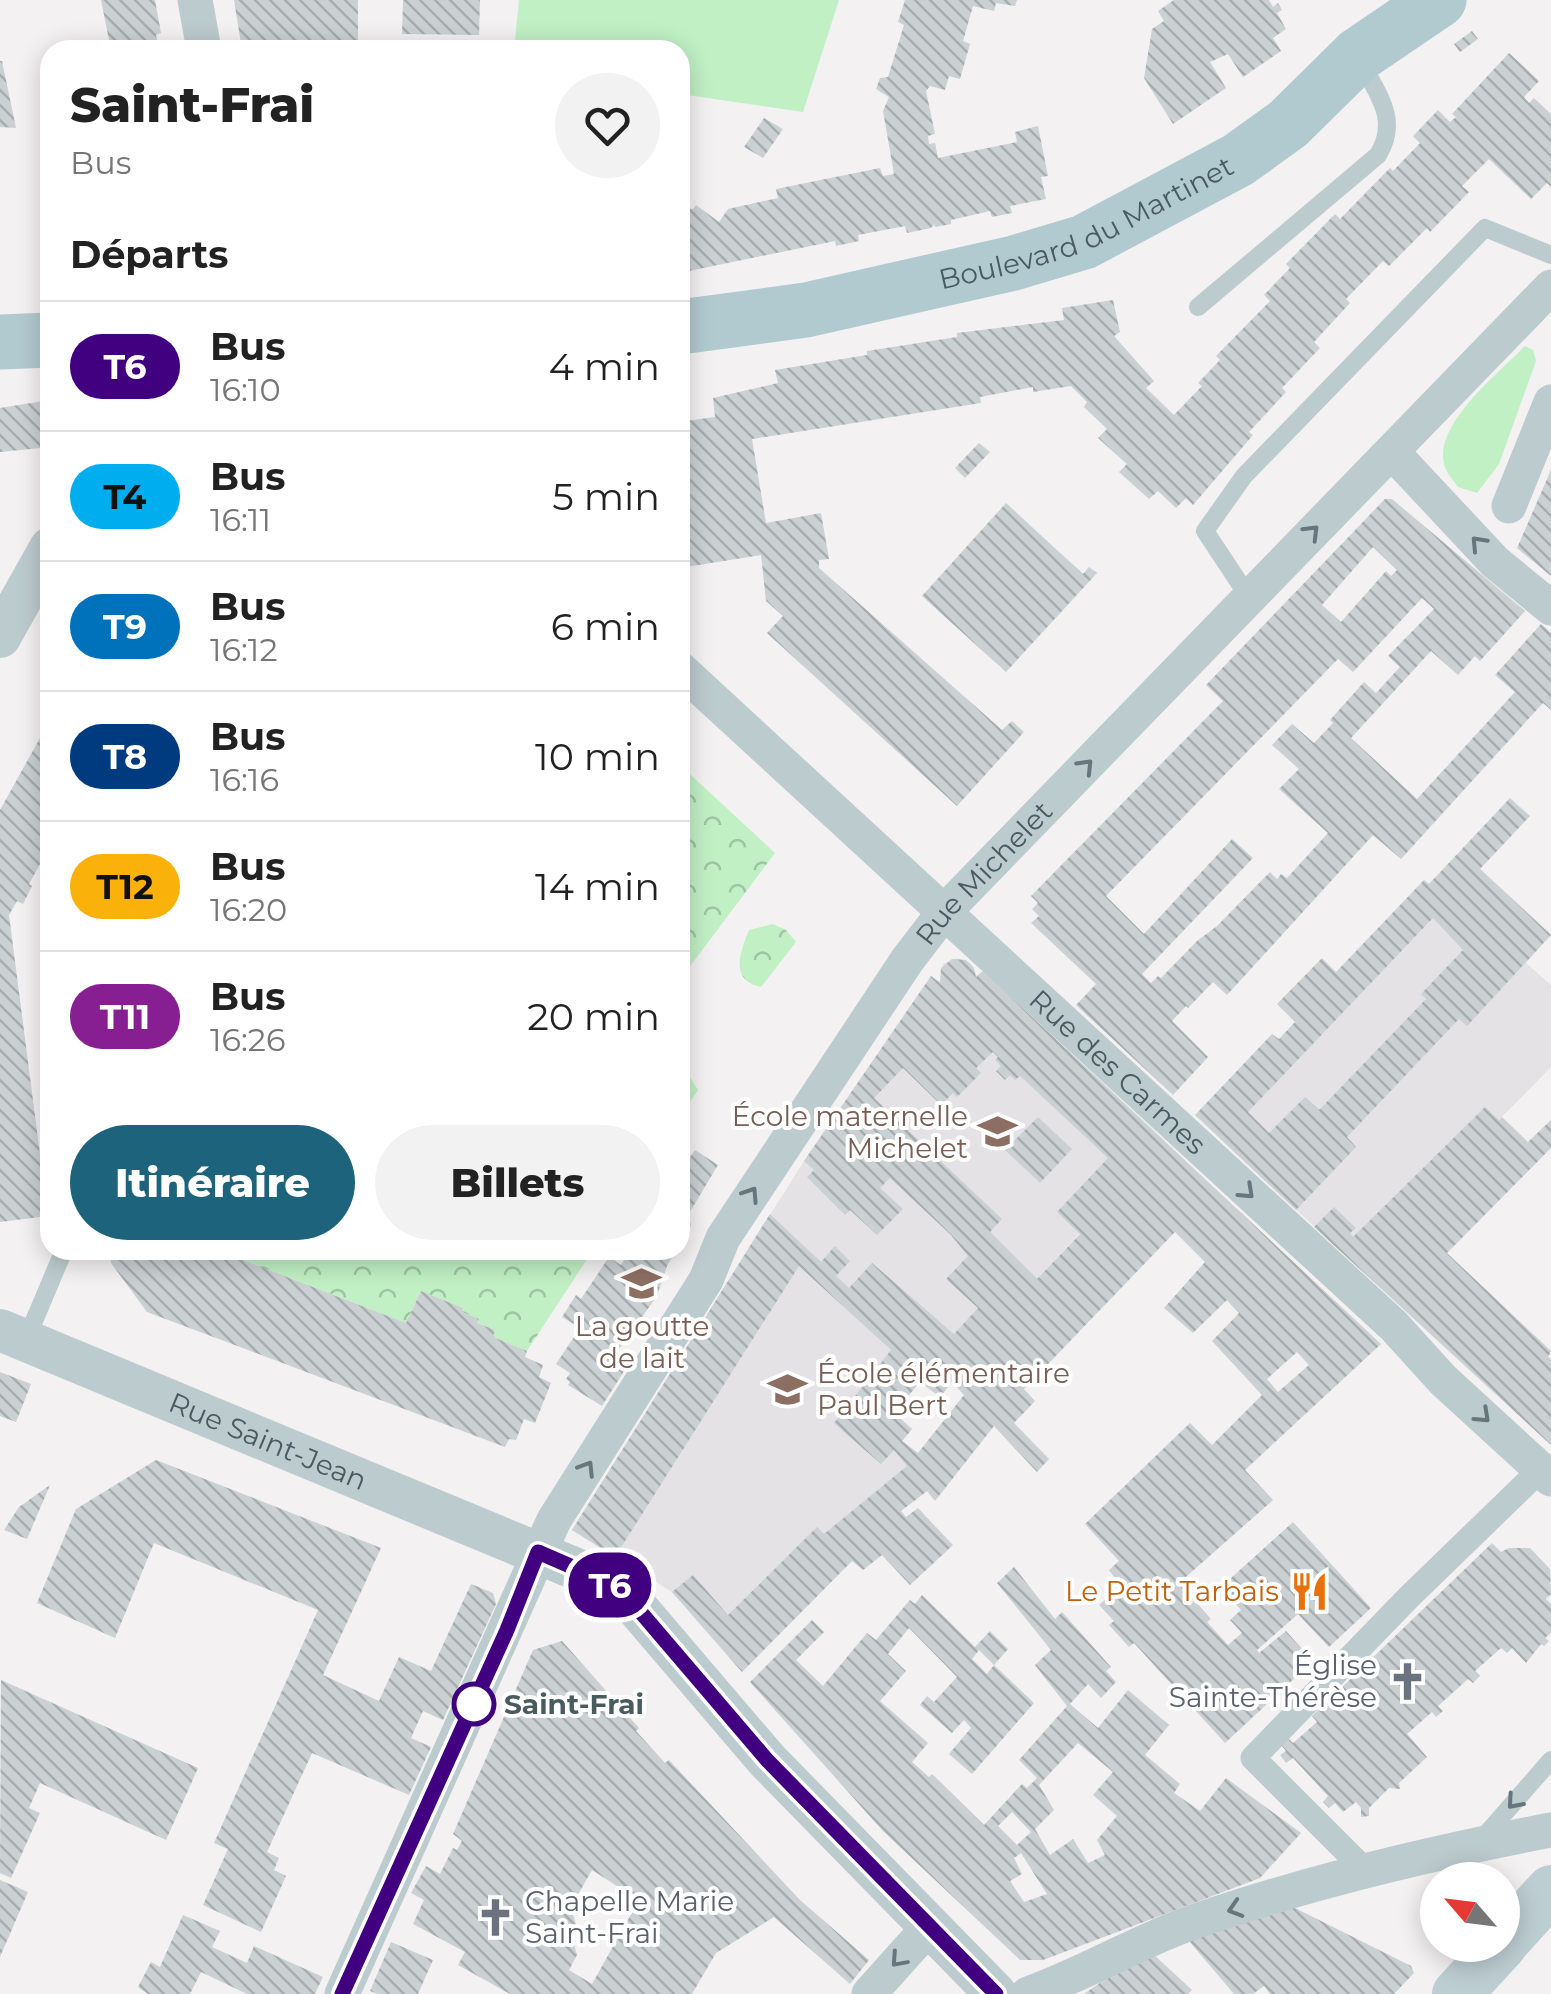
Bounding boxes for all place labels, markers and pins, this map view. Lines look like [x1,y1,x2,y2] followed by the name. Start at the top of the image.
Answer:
[732,1099,968,1165] place label: École maternelle Michelet
[977,1111,1019,1153] school or university icon: École maternelle Michelet
[621,1263,663,1305] school or university icon: La goutte de lait
[575,1309,709,1375] place label: La goutte de lait
[817,1356,1070,1422] place label: École élémentaire Paul Bert
[766,1368,808,1410] school or university icon: École élémentaire Paul Bert
[1288,1570,1330,1612] restaurant icon: Le Petit Tarbais
[1065,1574,1279,1608] place label: Le Petit Tarbais
[1169,1648,1377,1714] place label: Église Sainte-Thérèse
[1386,1660,1428,1702] church icon: Église Sainte-Thérèse
[453,1683,495,1725] marker: Saint-Frai
[504,1687,644,1721] place label: Saint-Frai
[525,1884,734,1950] place label: Chapelle Marie Saint-Frai
[474,1896,516,1938] church icon: Chapelle Marie Saint-Frai

